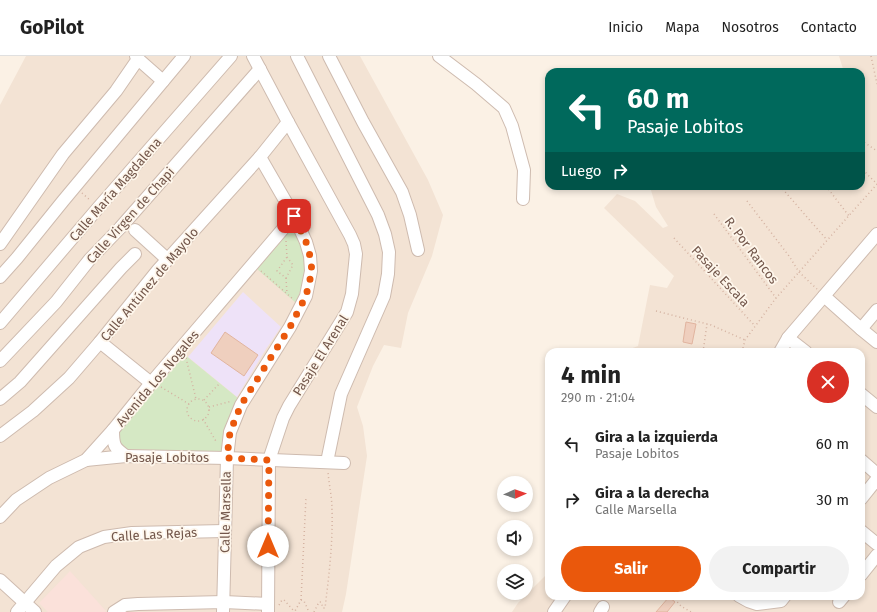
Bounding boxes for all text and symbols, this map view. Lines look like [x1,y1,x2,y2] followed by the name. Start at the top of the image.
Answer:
[20,16,84,39] text: GoPilot
[608,19,643,36] text: Inicio
[665,19,700,36] text: Mapa
[722,19,779,36] text: Nosotros
[801,19,857,36] text: Contacto
[627,82,689,115] text: 60 m
[561,84,613,136] icon: left
[627,116,743,138] text: Pasaje Lobitos
[66,134,164,244] street label: Calle María Magdalena
[609,160,631,182] icon: right
[561,162,601,180] text: Luego
[83,164,177,266] street label: Calle Virgen de Chapi
[277,199,311,233] pin
[283,205,305,227] icon: arrive
[722,214,782,287] street label: R. Por Rancos
[97,224,201,344] street label: Calle Antúnez de Mayolo
[689,243,753,310] street label: Pasaje Escala
[290,312,351,398] street label: Pasaje El Arenal
[113,327,202,429] street label: Avenida Los Nogales
[561,361,621,389] text: 4 min
[807,361,849,403] button: close
[561,390,635,405] text: 290 m · 21:04
[595,428,718,446] text: Gira a la izquierda
[561,433,583,455] icon: left
[816,435,849,453] text: 60 m
[595,446,679,461] text: Pasaje Lobitos
[125,450,209,465] street label: Pasaje Lobitos
[217,471,234,553] street label: Calle Marsella
[497,476,533,512] north arrow
[497,476,533,600] map controls
[595,484,709,502] text: Gira a la derecha
[561,489,583,511] icon: right
[816,491,849,509] text: 30 m
[595,502,677,517] text: Calle Marsella
[497,520,533,556] button: sound
[110,525,198,544] street label: Calle Las Rejas
[247,525,289,567] position arrow
[561,546,701,592] button: Salir
[709,546,849,592] button: Compartir
[497,564,533,600] button: layers

